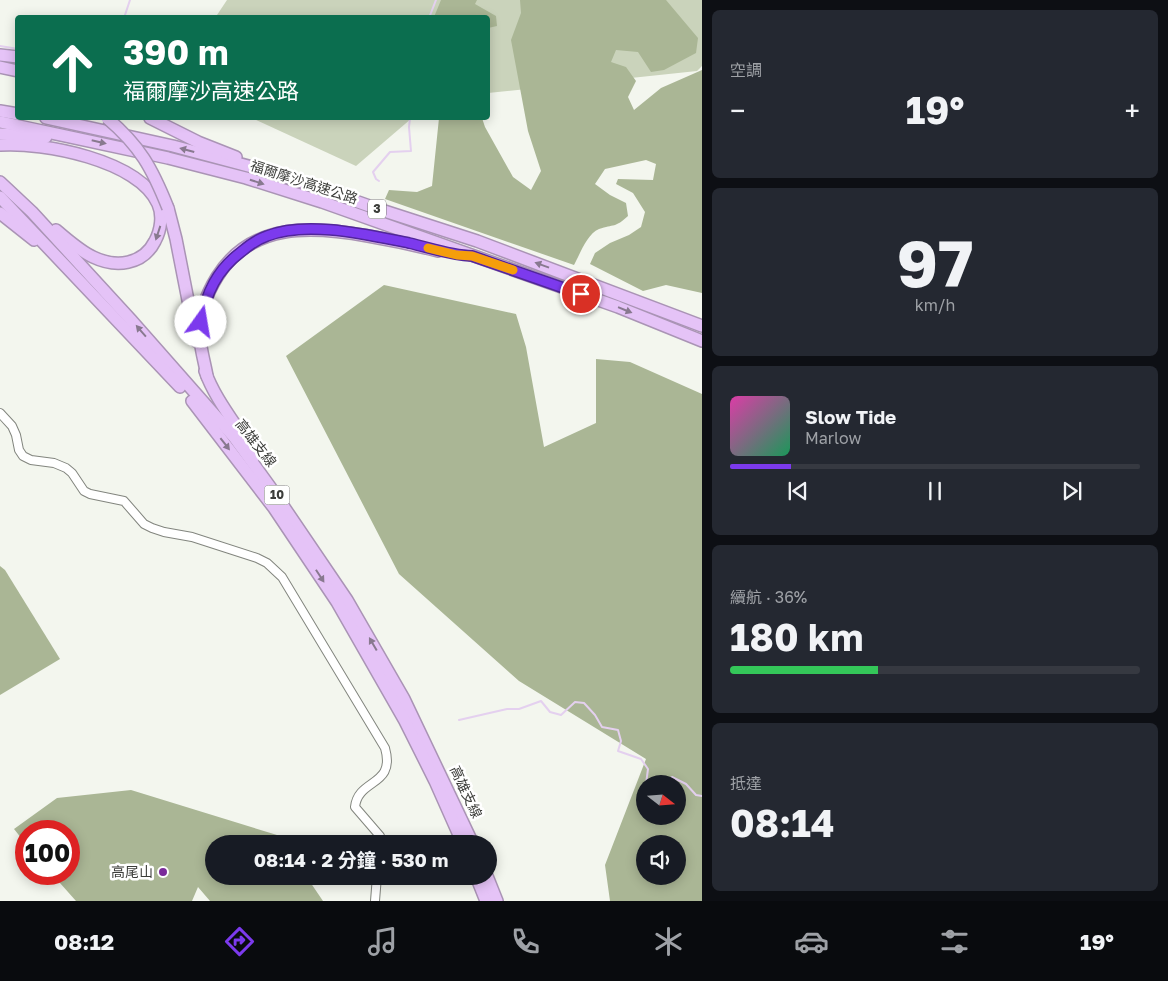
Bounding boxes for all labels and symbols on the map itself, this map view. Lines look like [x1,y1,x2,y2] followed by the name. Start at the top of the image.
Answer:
[92,138,107,146] one-way arrow
[180,146,195,154] one-way arrow
[248,156,360,207] street label: 福爾摩沙高速公路
[249,178,264,186] one-way arrow
[368,200,386,218] road number: 3
[153,226,161,241] one-way arrow
[534,261,549,268] one-way arrow
[560,273,602,315] pin
[174,295,226,347] position arrow
[618,306,632,314] one-way arrow
[136,325,147,338] one-way arrow
[232,415,280,470] street label: 高雄支線
[220,437,231,450] one-way arrow
[264,486,290,504] road number: 10
[315,569,325,582] one-way arrow
[368,638,377,651] one-way arrow
[447,763,486,821] street label: 高雄支線
[636,775,686,825] north arrow
[15,820,80,885] speed limit sign: 100
[111,863,153,880] place label: 高尾山
[157,866,169,878] marker: 高尾山

